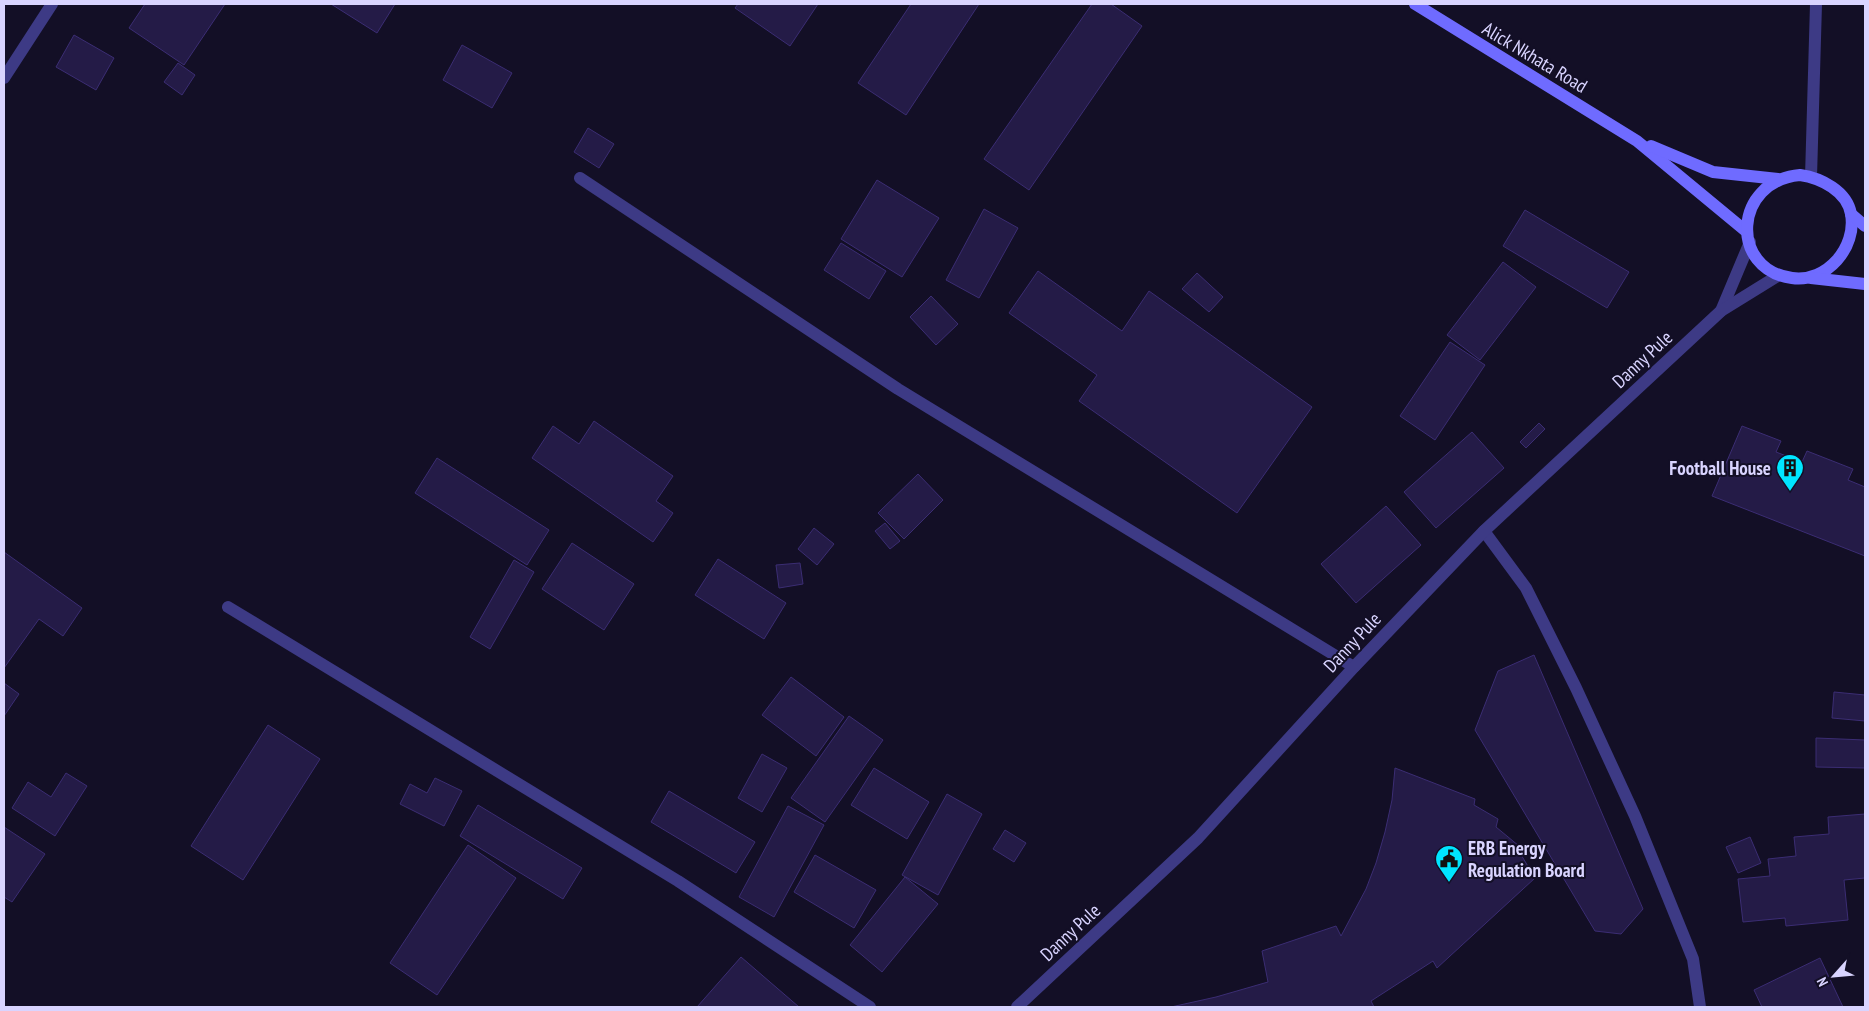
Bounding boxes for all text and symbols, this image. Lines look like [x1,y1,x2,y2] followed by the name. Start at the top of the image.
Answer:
[1478,16,1592,98] street label: Alick Nkhata Road
[1607,325,1677,393] street label: Danny Pule
[1775,453,1805,492] building icon: Football House
[1669,456,1771,480] place label: Football House
[1318,607,1386,677] street label: Danny Pule
[1468,836,1585,882] place label: ERB Energy Regulation Board
[1434,844,1464,883] public building icon: ERB Energy Regulation Board
[1035,898,1105,966] street label: Danny Pule
[1809,951,1859,1001] north arrow
[1813,974,1832,989] text: N

